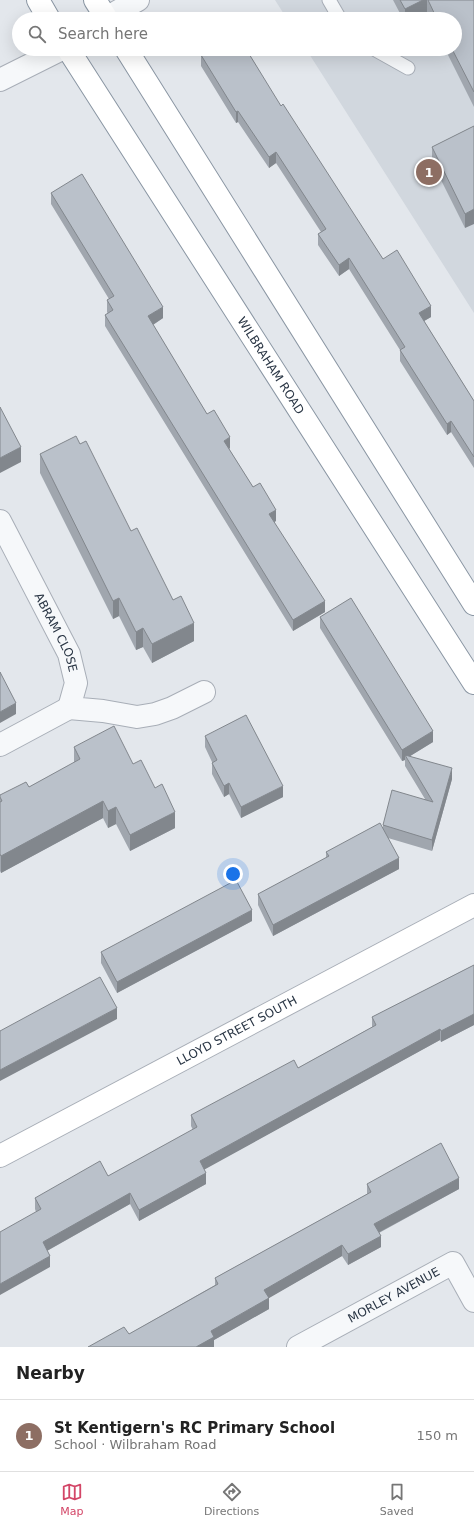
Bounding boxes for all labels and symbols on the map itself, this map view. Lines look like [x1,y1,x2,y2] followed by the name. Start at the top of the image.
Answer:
[416,157,442,187] pin: 1
[234,314,307,417] street label: WILBRAHAM ROAD
[32,591,80,673] street label: ABRAM CLOSE
[223,864,243,884] your location
[174,993,299,1068] street label: LLOYD STREET SOUTH
[346,1265,442,1326] street label: MORLEY AVENUE

